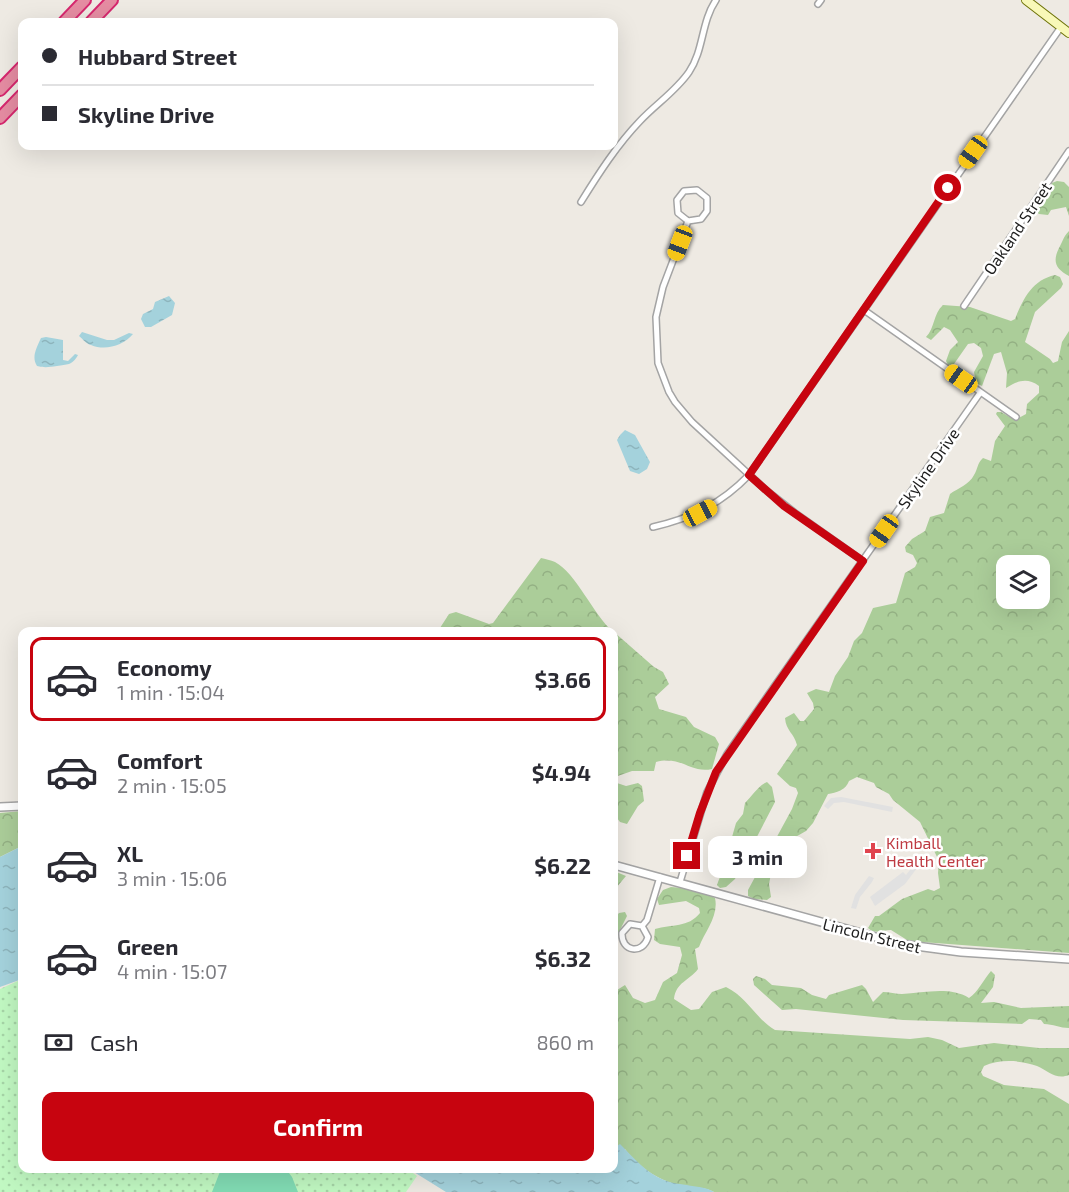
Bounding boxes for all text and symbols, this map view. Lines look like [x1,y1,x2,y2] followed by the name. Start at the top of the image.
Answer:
[78,43,237,69] text: Hubbard Street
[78,101,214,127] text: Skyline Drive
[955,132,991,172] car
[934,174,961,201] route start
[979,178,1055,278] street label: Oakland Street
[665,223,695,263] car
[941,361,981,397] car
[893,424,963,512] street label: Skyline Drive
[680,497,720,529] car
[866,511,902,551] car
[996,555,1050,609] map controls
[996,555,1050,609] button: layers
[45,652,99,706] icon: car
[117,654,212,680] text: Economy
[534,666,591,692] text: $3.66
[117,680,225,704] text: 1 min · 15:04
[45,745,99,799] icon: car
[117,747,202,773] text: Comfort
[532,759,591,785] text: $4.94
[117,773,227,797] text: 2 min · 15:05
[886,833,986,870] place label: Kimball Health Center
[708,835,807,877] callout: 3 min
[45,838,99,892] icon: car
[117,840,143,866] text: XL
[673,842,700,869] route end
[864,842,882,860] marker: Kimball Health Center
[732,845,783,869] text: 3 min
[534,852,591,878] text: $6.22
[117,866,227,890] text: 3 min · 15:06
[821,914,923,956] street label: Lincoln Street
[45,931,99,985] icon: car
[117,933,179,959] text: Green
[535,945,591,971] text: $6.32
[117,959,227,983] text: 4 min · 15:07
[42,1026,75,1059] icon: cash
[90,1029,139,1055] text: Cash
[536,1030,594,1054] text: 860 m
[42,1092,594,1161] button: Confirm

